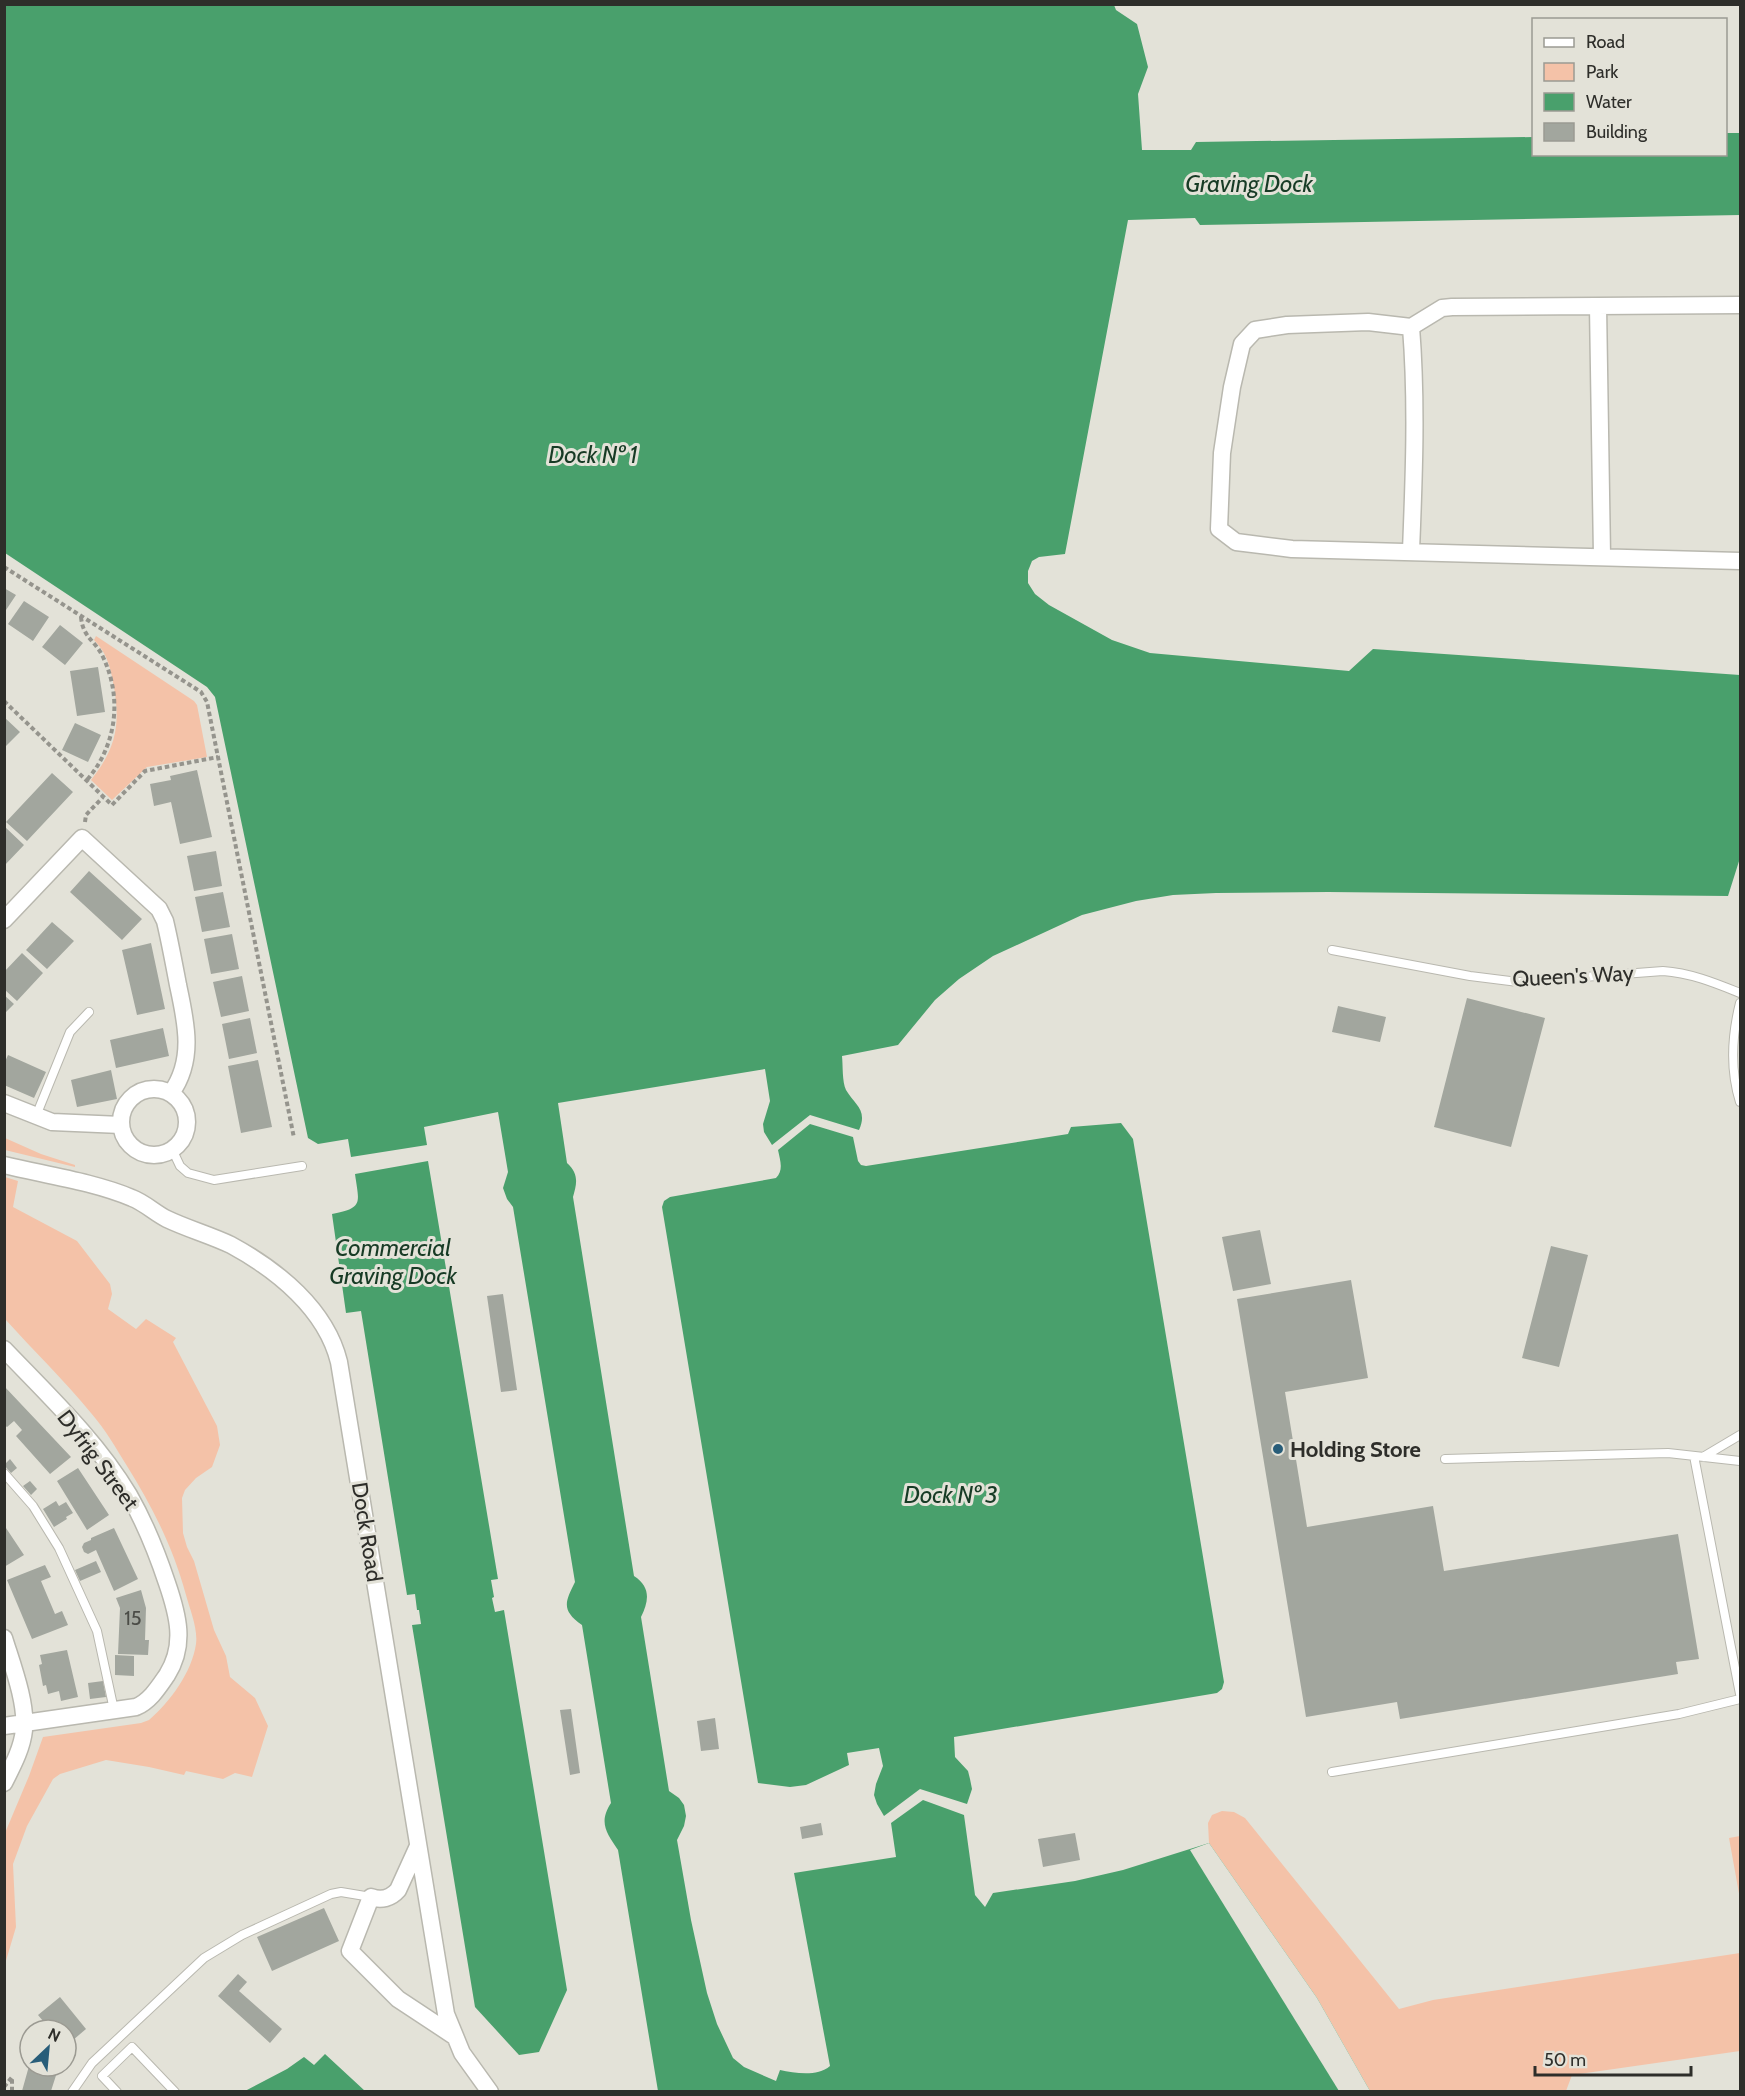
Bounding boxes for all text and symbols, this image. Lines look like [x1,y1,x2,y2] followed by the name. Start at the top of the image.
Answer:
[1532,18,1727,156] legend
[1586,31,1625,53] text: Road
[1586,61,1619,83] text: Park
[1586,91,1632,113] text: Water
[1586,121,1648,143] text: Building
[1185,169,1313,198] water label: Graving Dock
[548,440,638,469] water label: Dock Nº 1
[1512,959,1634,993] street label: Queen's Way
[329,1233,457,1290] water label: Commercial Graving Dock
[52,1405,145,1516] street label: Dyfrig Street
[1290,1436,1421,1463] place label: Holding Store
[1271,1442,1285,1456] marker: Holding Store
[346,1480,388,1584] street label: Dock Road
[904,1480,998,1509] water label: Dock Nº 3
[124,1606,142,1630] house number: 15
[18,2018,78,2078] north arrow
[45,2024,64,2046] text: N
[1535,2039,1691,2077] scale bar
[1544,2049,1586,2071] text: 50 m

